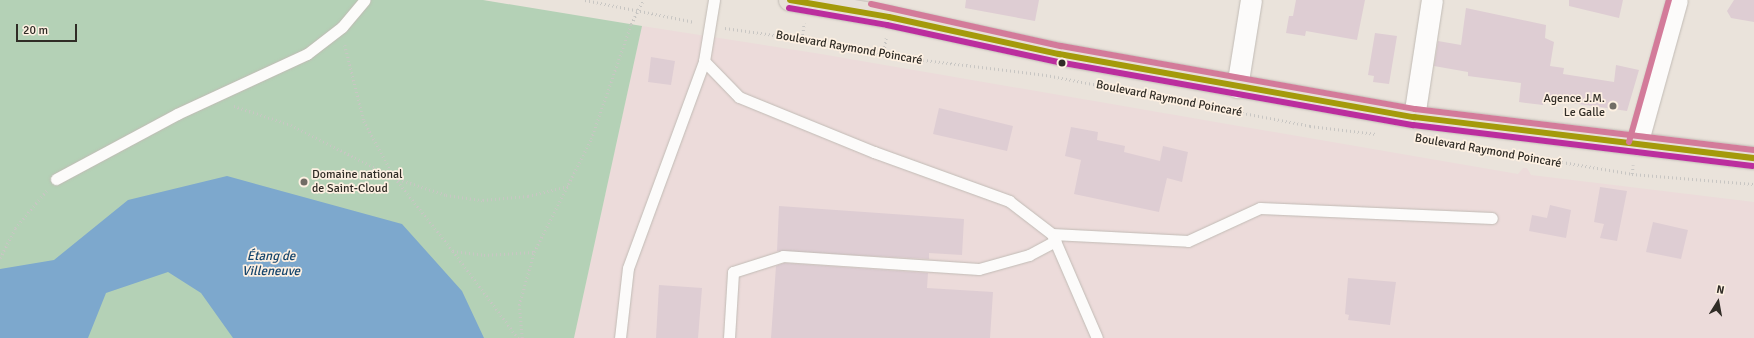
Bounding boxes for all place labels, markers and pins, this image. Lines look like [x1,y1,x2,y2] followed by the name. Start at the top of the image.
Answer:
[1057,58,1067,68] unlabelled marker
[1544,92,1605,120] place label: Agence J.M. Le Galle
[1608,101,1618,111] marker: Agence J.M. Le Galle
[312,168,403,196] place label: Domaine national de Saint-Cloud
[299,177,309,187] marker: Domaine national de Saint-Cloud

